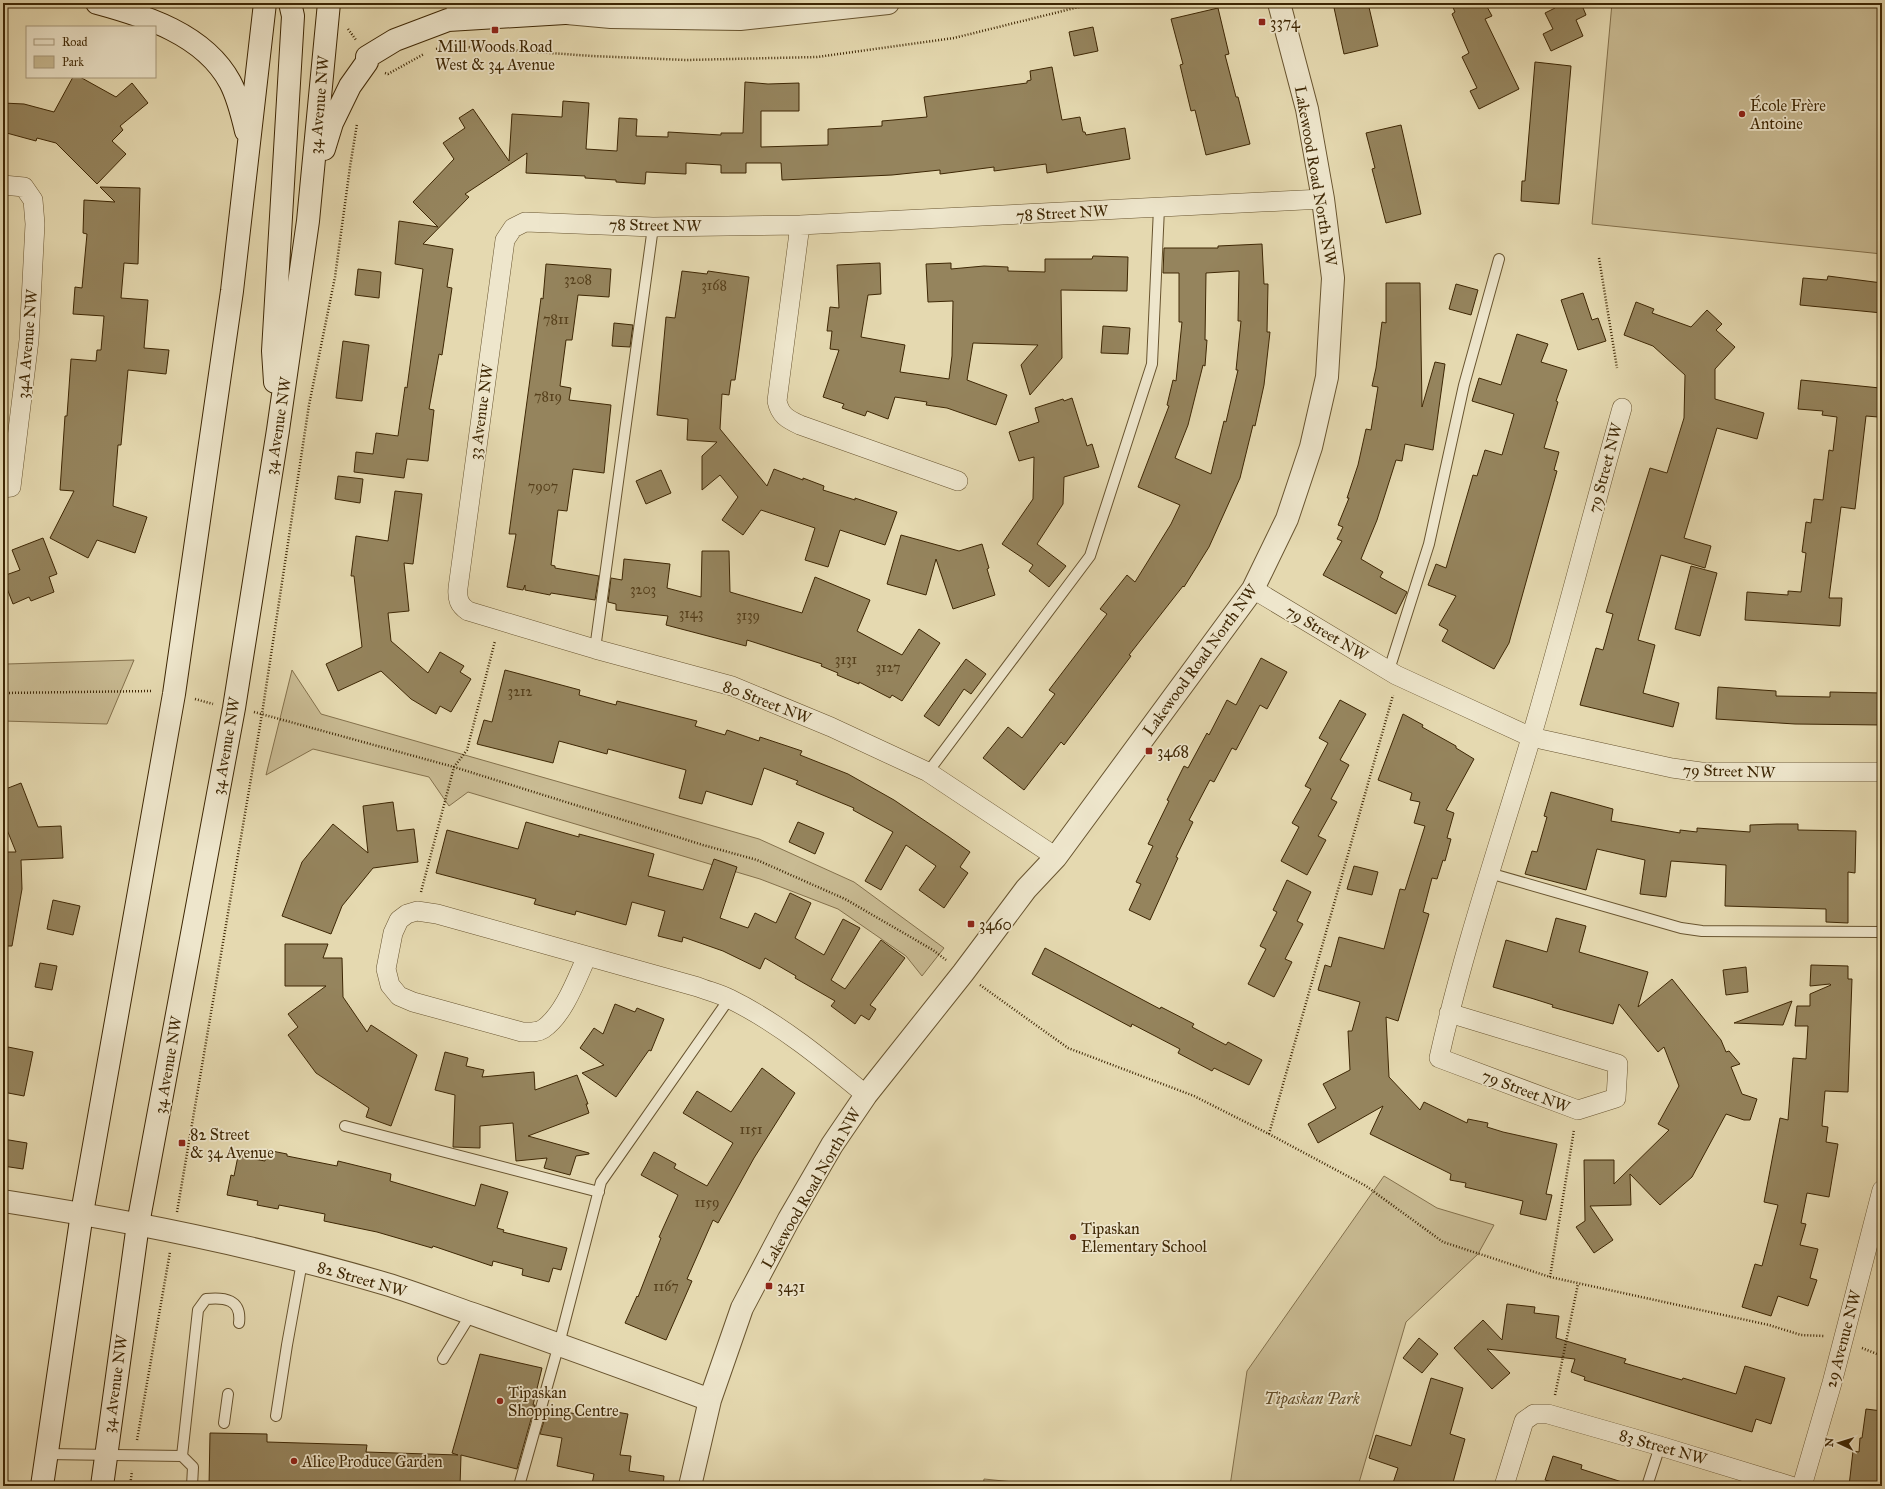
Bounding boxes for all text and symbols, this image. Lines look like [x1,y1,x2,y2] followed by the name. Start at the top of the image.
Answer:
[1270,13,1301,32] place label: 3374
[1257,17,1267,27] marker: 3374
[490,25,500,35] marker: Mill Woods Road West & 34 Avenue
[26,26,156,78] legend
[62,35,88,49] text: Road
[435,37,555,74] place label: Mill Woods Road West & 34 Avenue
[305,54,333,155] street label: 34 Avenue NW
[62,55,84,69] text: Park
[1291,84,1341,268] street label: Lakewood Road North NW
[1749,94,1826,133] place label: École Frère Antoine
[1737,109,1747,119] marker: École Frère Antoine
[1015,201,1109,225] street label: 78 Street NW
[609,215,702,235] street label: 78 Street NW
[564,271,592,288] house number: 3208
[701,277,727,294] house number: 3168
[13,288,41,400] street label: 34A Avenue NW
[543,311,569,328] house number: 7811
[465,362,497,461] street label: 33 Avenue NW
[261,375,295,476] street label: 34 Avenue NW
[534,388,562,405] house number: 7819
[1584,420,1626,515] street label: 79 Street NW
[528,478,558,495] house number: 7907
[1139,580,1262,739] street label: Lakewood Road North NW
[630,581,656,598] house number: 3203
[1282,601,1372,665] street label: 79 Street NW
[679,605,703,622] house number: 3143
[736,607,760,624] house number: 3139
[835,651,858,668] house number: 3131
[875,659,901,676] house number: 3127
[720,676,815,728] street label: 80 Street NW
[508,683,533,700] house number: 3212
[208,695,244,796] street label: 34 Avenue NW
[1157,742,1189,761] place label: 3468
[1144,746,1154,756] marker: 3468
[1682,760,1776,782] street label: 79 Street NW
[979,915,1012,934] place label: 3460
[966,919,976,929] marker: 3460
[150,1014,186,1115] street label: 34 Avenue NW
[1479,1066,1573,1117] street label: 79 Street NW
[757,1104,865,1272] street label: Lakewood Road North NW
[740,1121,763,1138] house number: 1151
[190,1125,274,1162] place label: 82 Street & 34 Avenue
[177,1138,187,1148] marker: 82 Street & 34 Avenue
[695,1194,720,1211] house number: 1159
[1081,1219,1207,1256] place label: Tipaskan Elementary School
[1068,1232,1078,1242] marker: Tipaskan Elementary School
[315,1257,410,1301] street label: 82 Street NW
[777,1277,805,1296] place label: 3431
[653,1278,679,1295] house number: 1167
[764,1281,774,1291] marker: 3431
[1821,1287,1865,1390] street label: 29 Avenue NW
[99,1333,131,1434] street label: 34 Avenue NW
[508,1383,619,1421] place label: Tipaskan Shopping Centre
[1264,1389,1360,1409] park label: Tipaskan Park
[495,1396,505,1406] marker: Tipaskan Shopping Centre
[1819,1423,1859,1463] north arrow
[1617,1425,1710,1469] street label: 83 Street NW
[1823,1437,1836,1447] text: N
[301,1452,443,1471] place label: Alice Produce Garden
[289,1456,299,1466] marker: Alice Produce Garden

